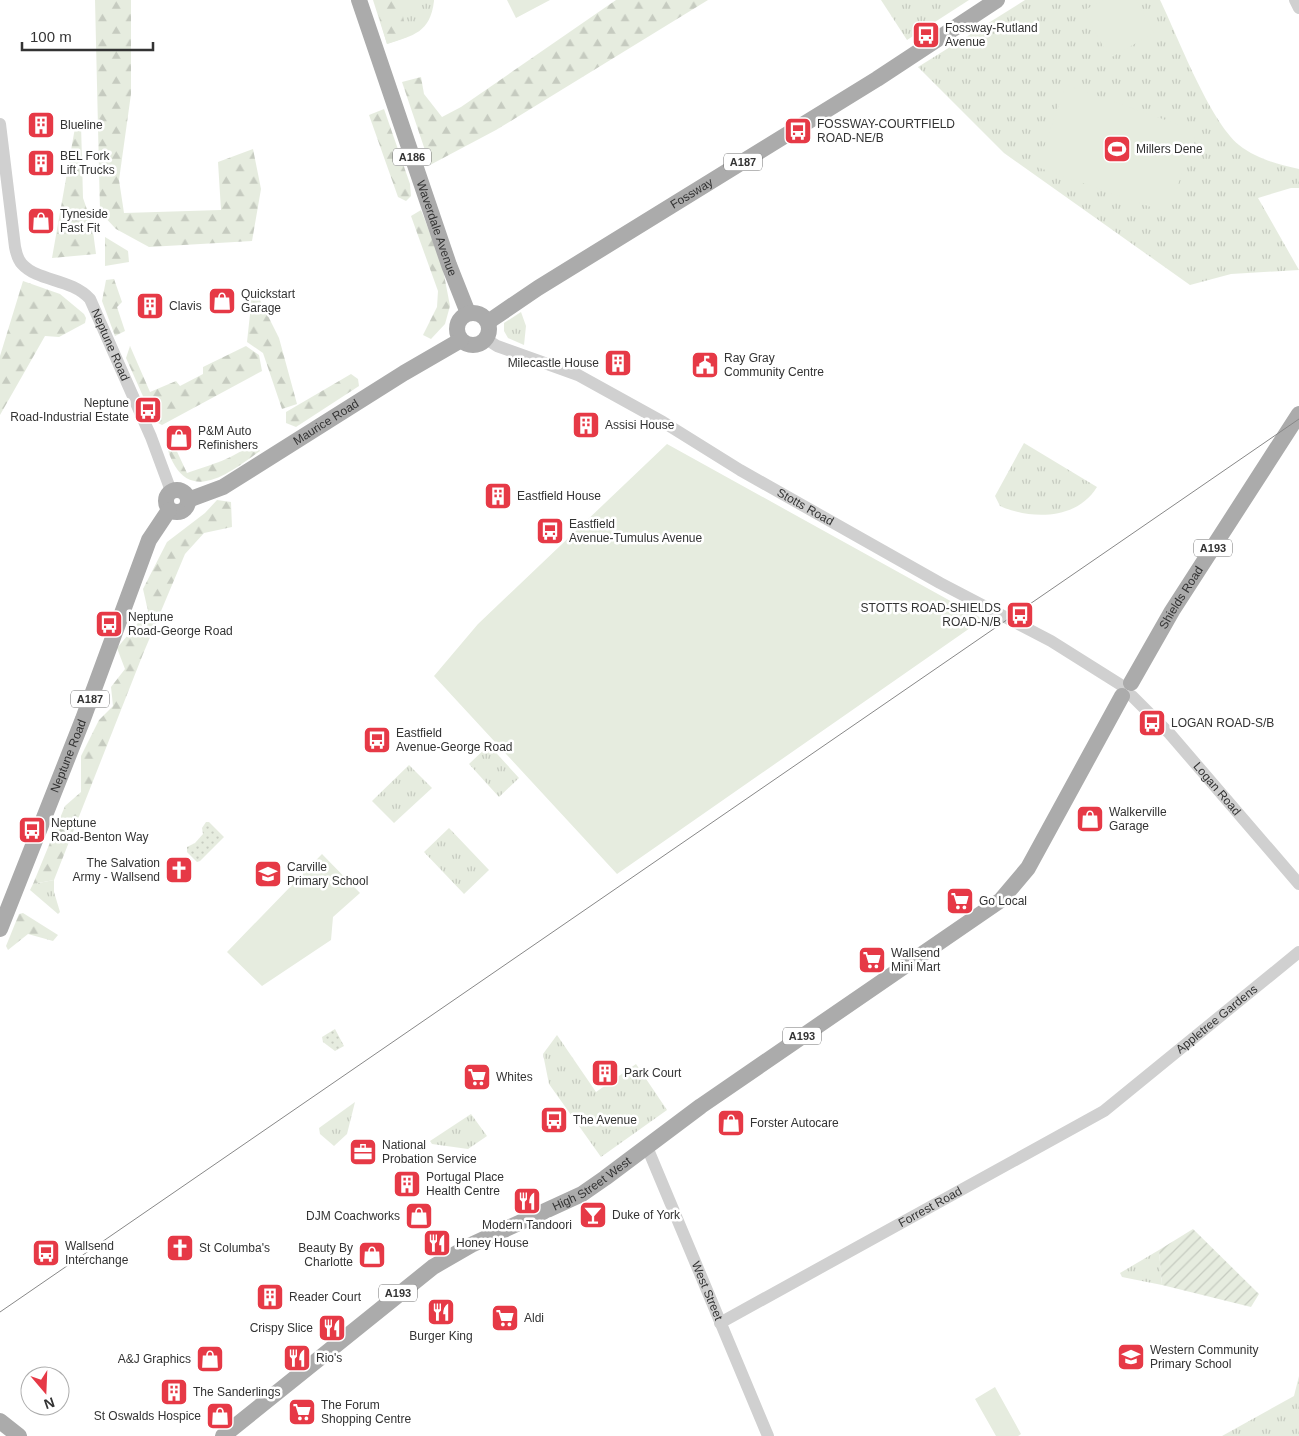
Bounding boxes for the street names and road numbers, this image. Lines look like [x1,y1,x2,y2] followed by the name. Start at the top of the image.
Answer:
[393,148,431,166] road number: A186
[724,154,762,170] road number: A187
[668,175,716,212] street label: Fossway
[414,178,460,278] street label: Waverdale Avenue
[88,307,132,383] street label: Neptune Road
[291,396,361,448] street label: Maurice Road
[775,485,836,528] street label: Stotts Road
[1194,540,1232,556] road number: A193
[1156,564,1206,632] street label: Shields Road
[71,691,109,708] road number: A187
[48,717,89,795] street label: Neptune Road
[1190,759,1244,818] street label: Logan Road
[1173,982,1260,1056] street label: Appletree Gardens
[783,1028,821,1044] road number: A193
[550,1154,634,1214] street label: High Street West
[896,1184,964,1230] street label: Forrest Road
[689,1259,726,1323] street label: West Street
[379,1285,417,1302] road number: A193

